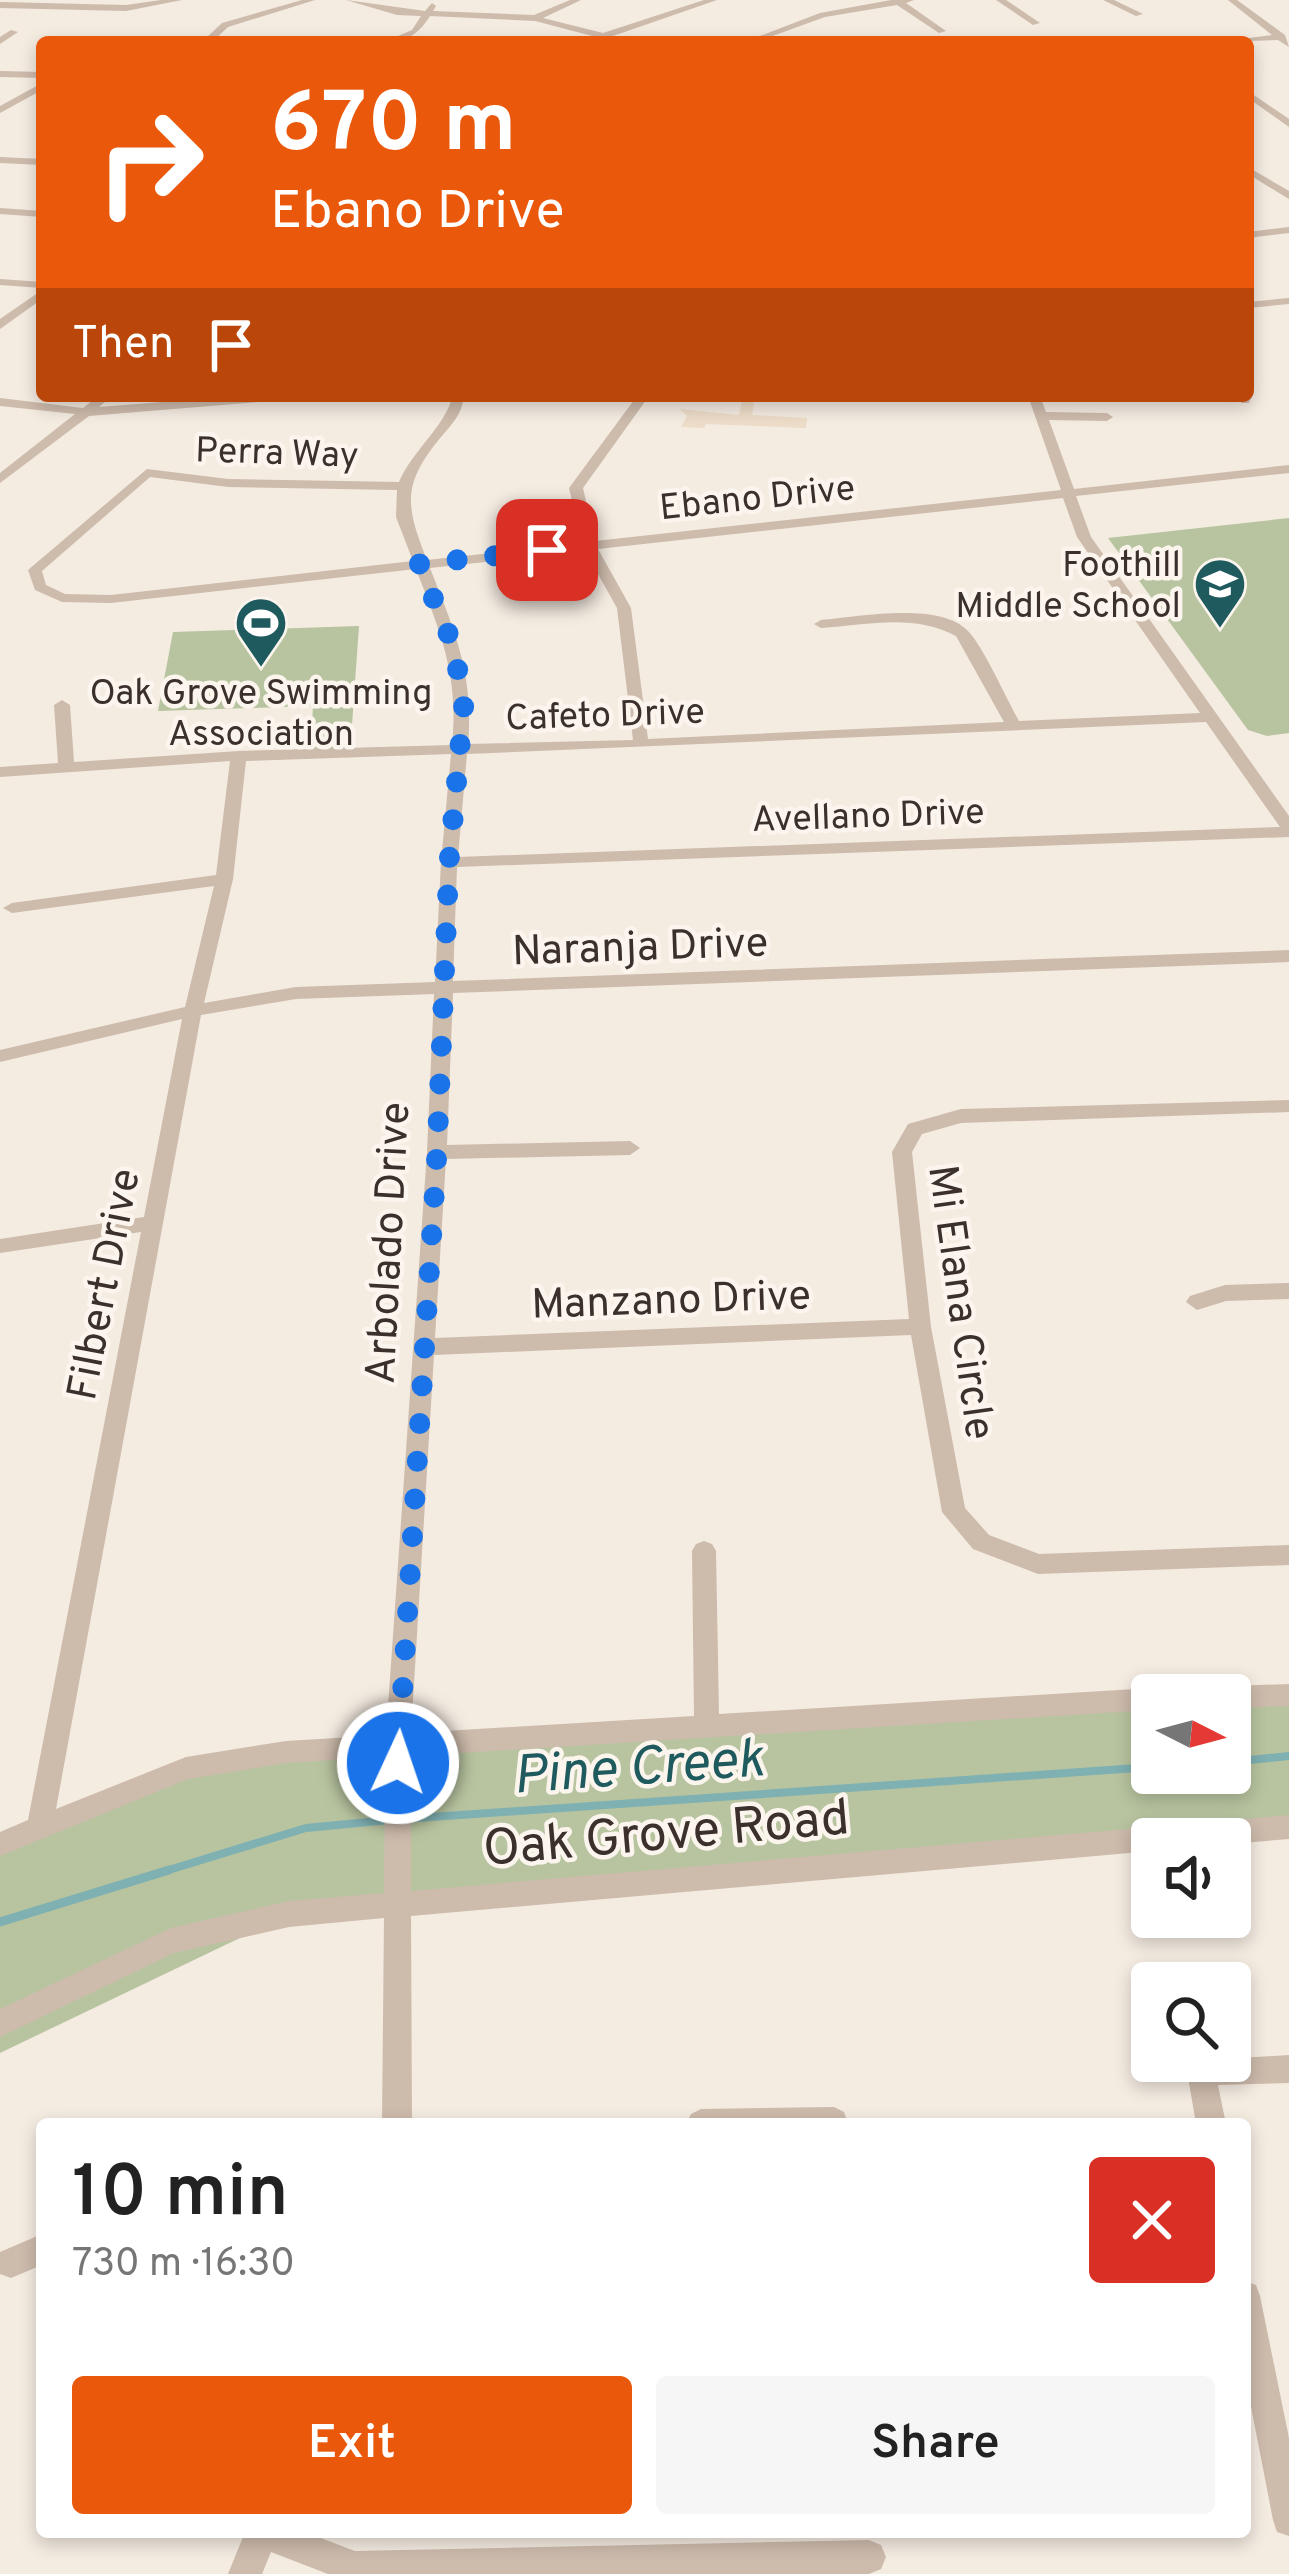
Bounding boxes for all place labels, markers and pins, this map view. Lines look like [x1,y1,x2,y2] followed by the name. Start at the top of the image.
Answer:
[496,499,598,601] pin
[955,544,1181,631] place label: Foothill Middle School
[1192,556,1248,630] school or university icon: Foothill Middle School
[233,595,289,669] sports icon: Oak Grove Swimming Association
[90,672,432,759] place label: Oak Grove Swimming Association

